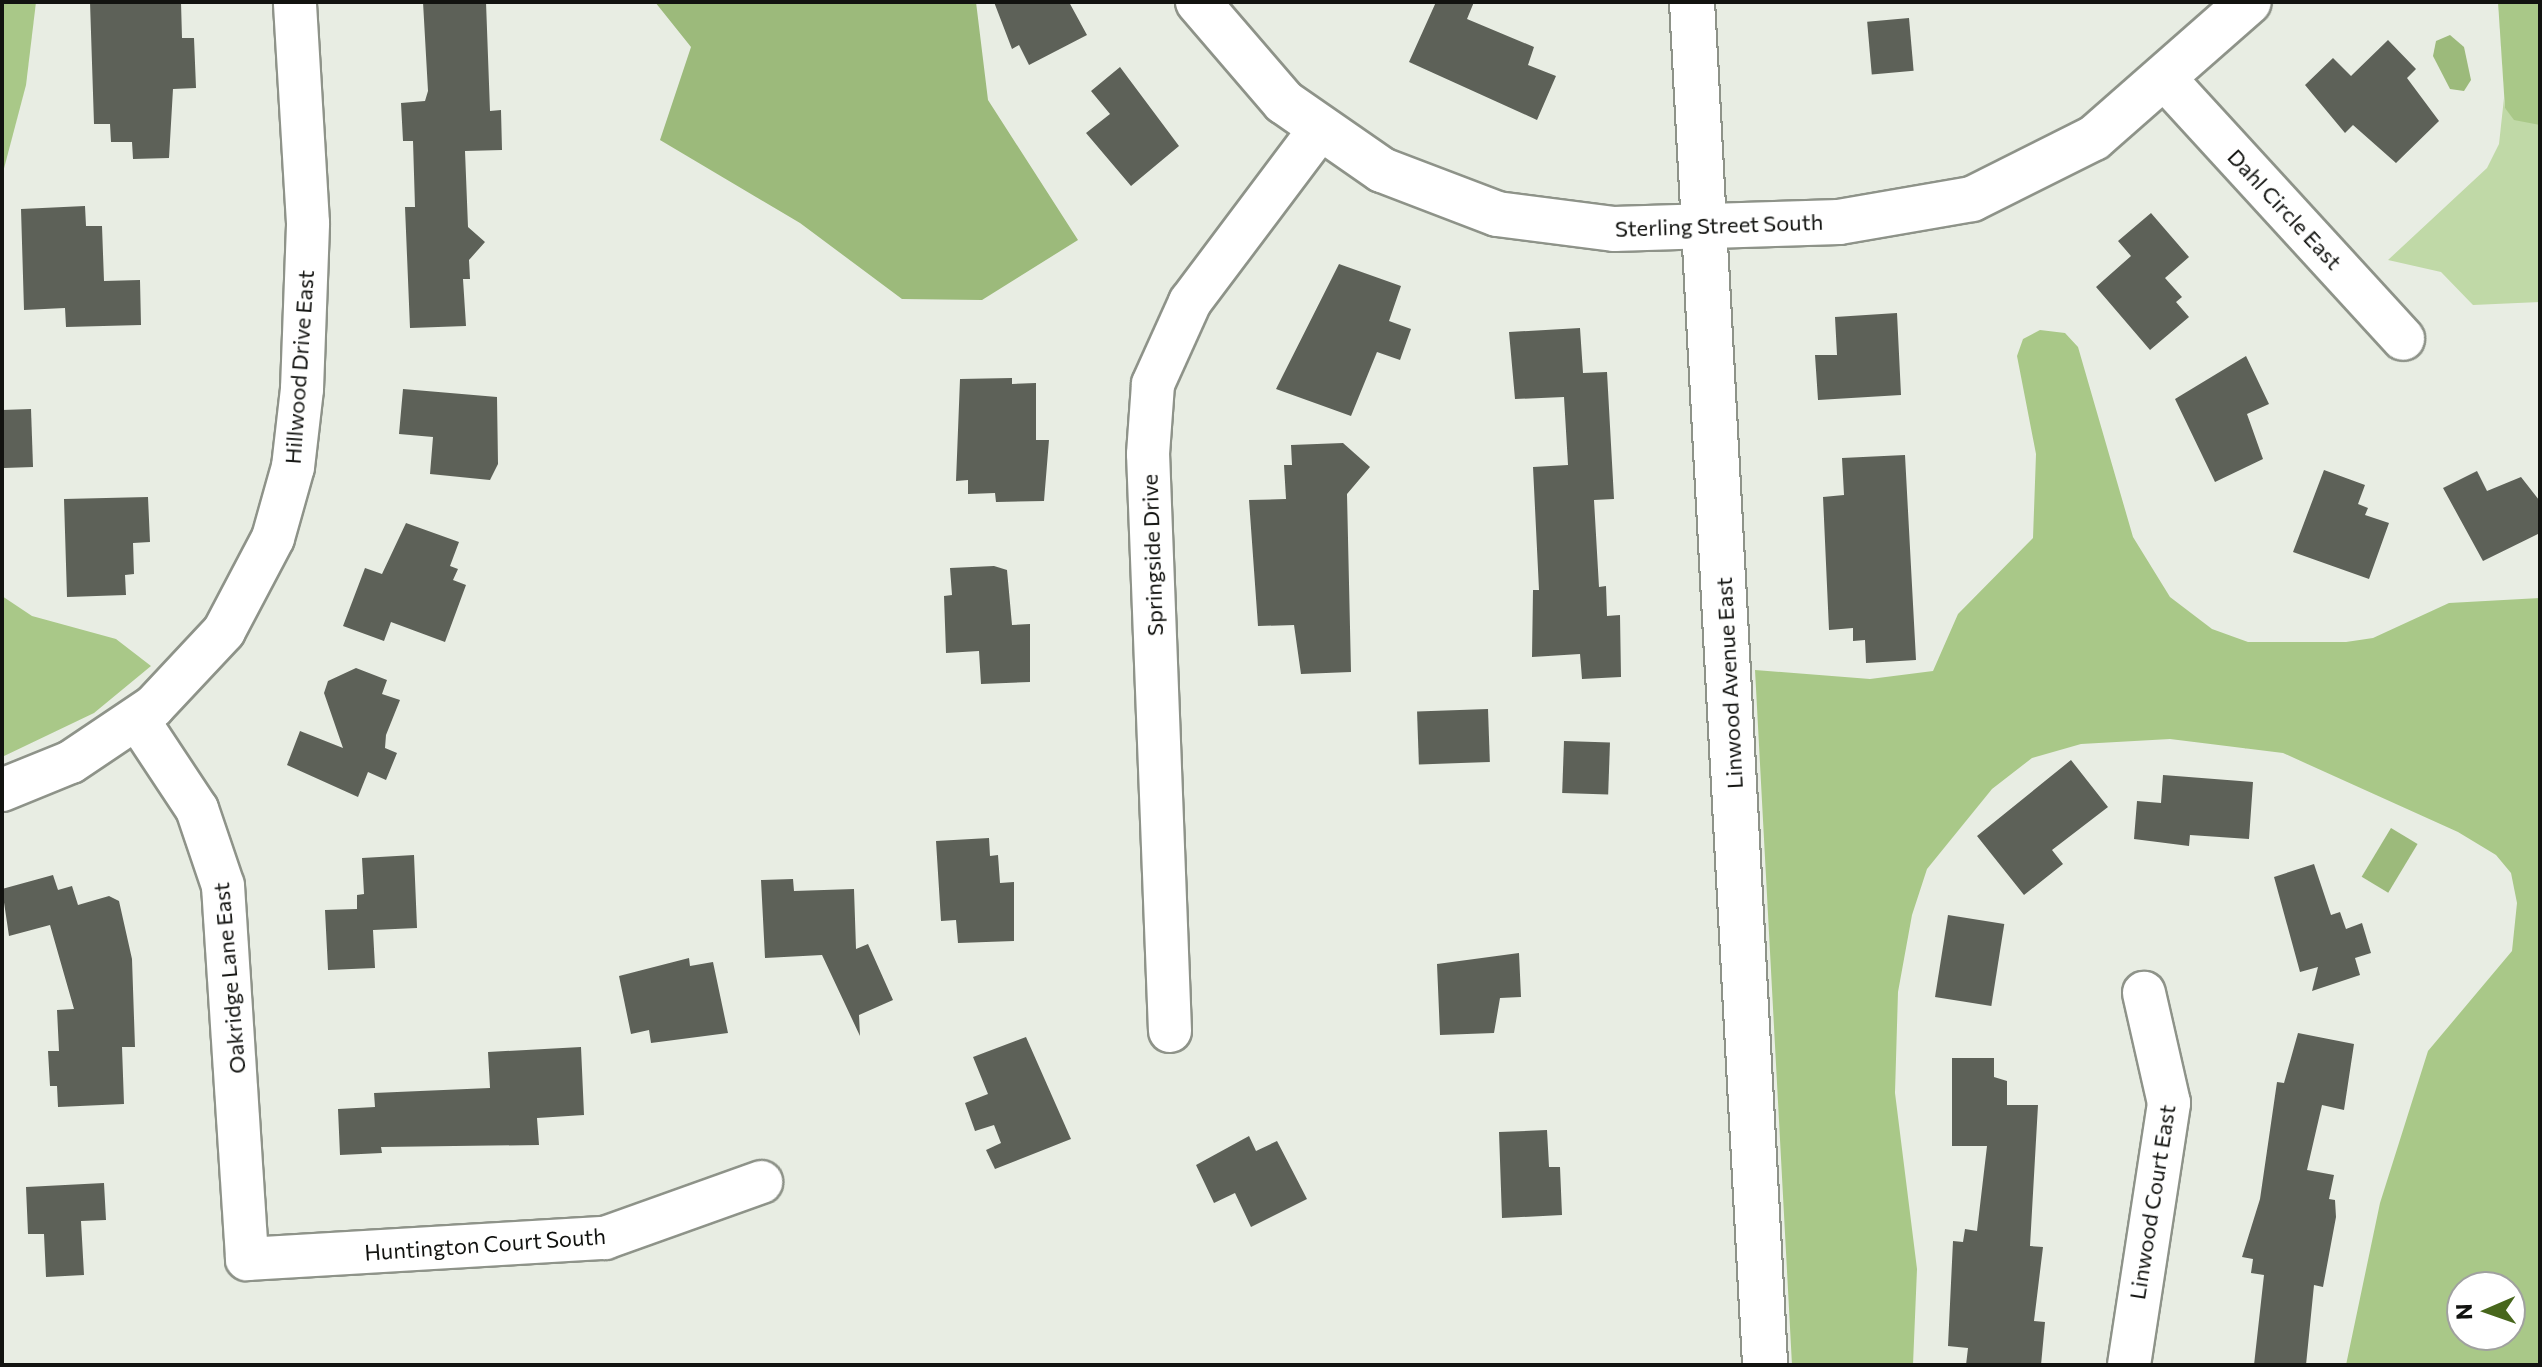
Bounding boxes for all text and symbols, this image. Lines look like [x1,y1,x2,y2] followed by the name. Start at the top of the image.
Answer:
[2222,143,2348,275] street label: Dahl Circle East
[1614,208,1824,242] street label: Sterling Street South
[279,269,319,465] street label: Hillwood Drive East
[1136,473,1168,637] street label: Springside Drive
[1710,576,1748,790] street label: Linwood Avenue East
[207,881,251,1075] street label: Oakridge Lane East
[2124,1103,2180,1301] street label: Linwood Court East
[363,1222,607,1266] street label: Huntington Court South
[2446,1271,2526,1351] north arrow
[2450,1303,2477,1321] text: N

